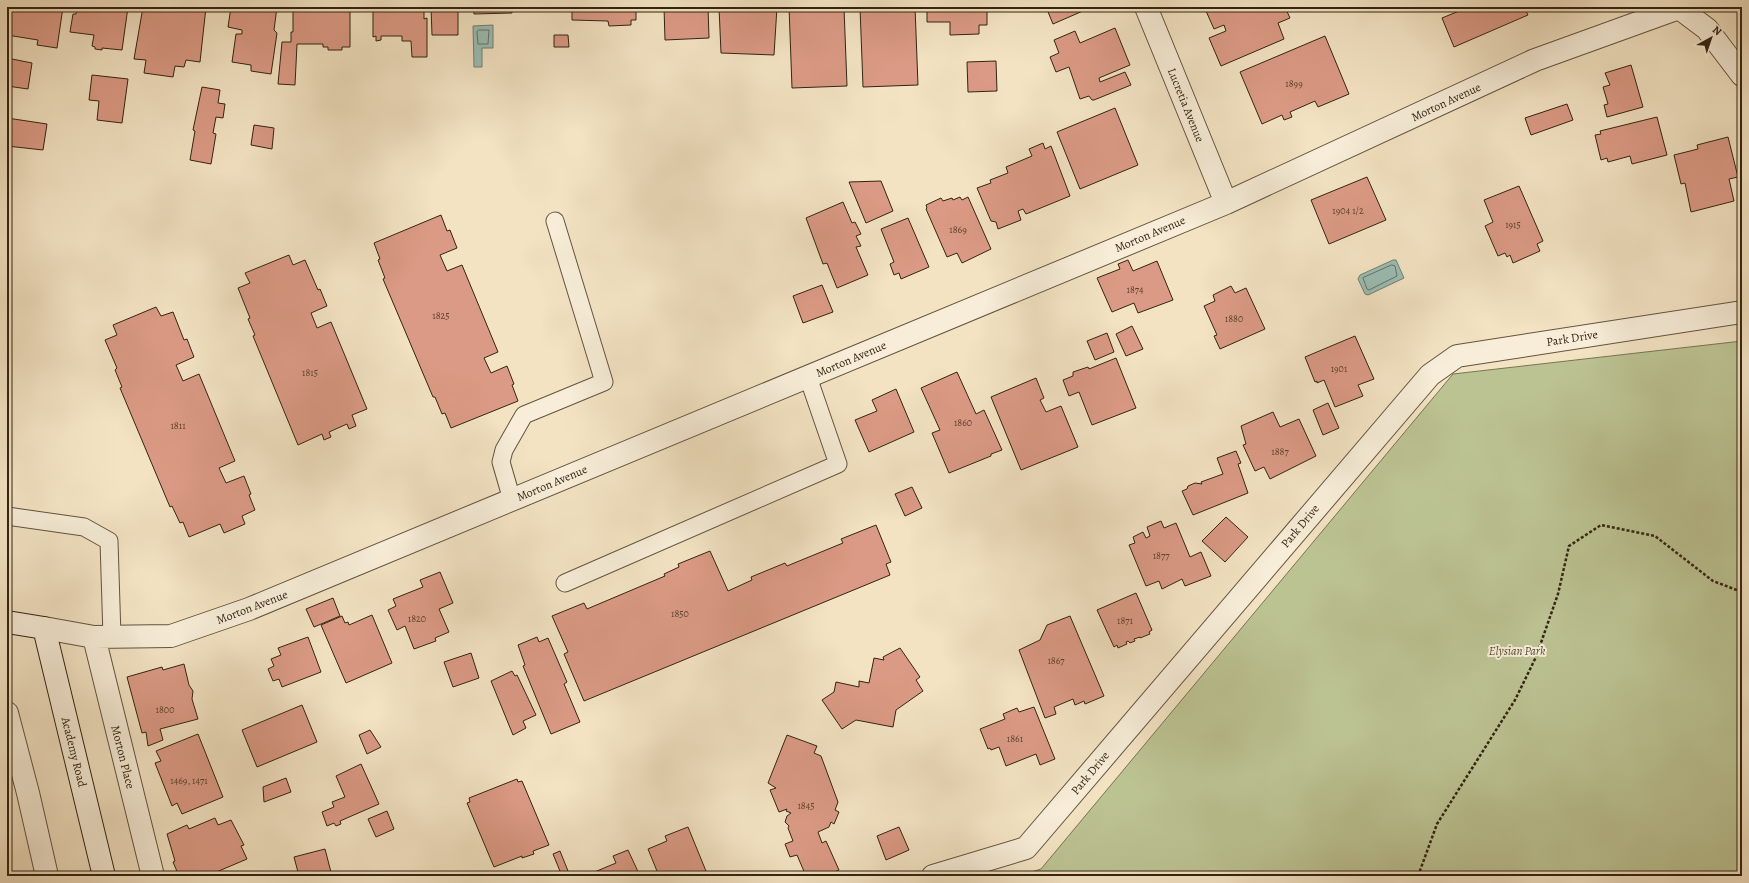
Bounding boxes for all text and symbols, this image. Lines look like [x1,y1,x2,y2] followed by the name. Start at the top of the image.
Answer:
[1691,18,1731,58] north arrow
[1709,22,1725,39] text: N
[1164,66,1208,144] street label: Lucretia Avenue
[1285,77,1303,90] house number: 1899
[1409,79,1483,125] street label: Morton Avenue
[1332,204,1364,217] house number: 1904 1/2
[1112,212,1188,256] street label: Morton Avenue
[1505,218,1521,231] house number: 1915
[949,223,967,236] house number: 1869
[1127,283,1144,296] house number: 1874
[432,309,450,322] house number: 1825
[1225,312,1243,325] house number: 1880
[1545,326,1599,350] street label: Park Drive
[813,337,889,381] street label: Morton Avenue
[1331,362,1348,375] house number: 1901
[302,366,318,379] house number: 1815
[954,416,972,429] house number: 1860
[170,419,186,432] house number: 1811
[1271,445,1289,458] house number: 1887
[514,461,590,505] street label: Morton Avenue
[1277,501,1323,551] street label: Park Drive
[1153,549,1170,562] house number: 1877
[214,586,290,628] street label: Morton Avenue
[671,607,689,620] house number: 1850
[408,612,426,625] house number: 1820
[1117,614,1134,627] house number: 1871
[1489,643,1546,659] park label: Elysian Park
[1047,654,1065,667] house number: 1867
[156,703,174,716] house number: 1800
[57,714,91,789] street label: Academy Road
[107,724,139,790] street label: Morton Place
[1007,732,1024,745] house number: 1861
[1067,748,1113,798] street label: Park Drive
[170,774,208,787] house number: 1469, 1471
[797,799,815,812] house number: 1845

